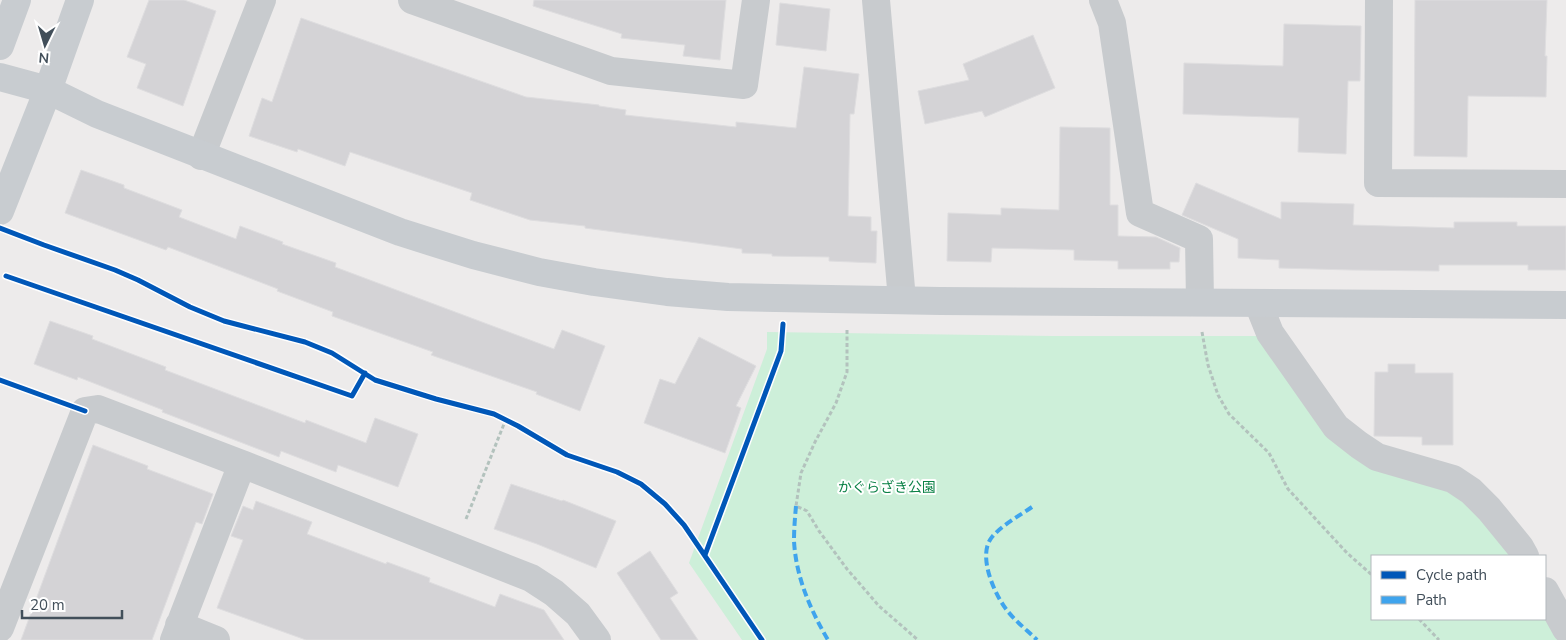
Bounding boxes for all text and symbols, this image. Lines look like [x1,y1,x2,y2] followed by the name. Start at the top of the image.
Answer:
[20,20,70,70] north arrow
[38,48,50,67] text: N
[838,478,936,497] park label: かぐらざき公園
[1371,555,1546,620] legend
[1416,565,1487,585] text: Cycle path
[22,588,122,620] scale bar
[1416,590,1447,610] text: Path
[30,595,65,615] text: 20 m

